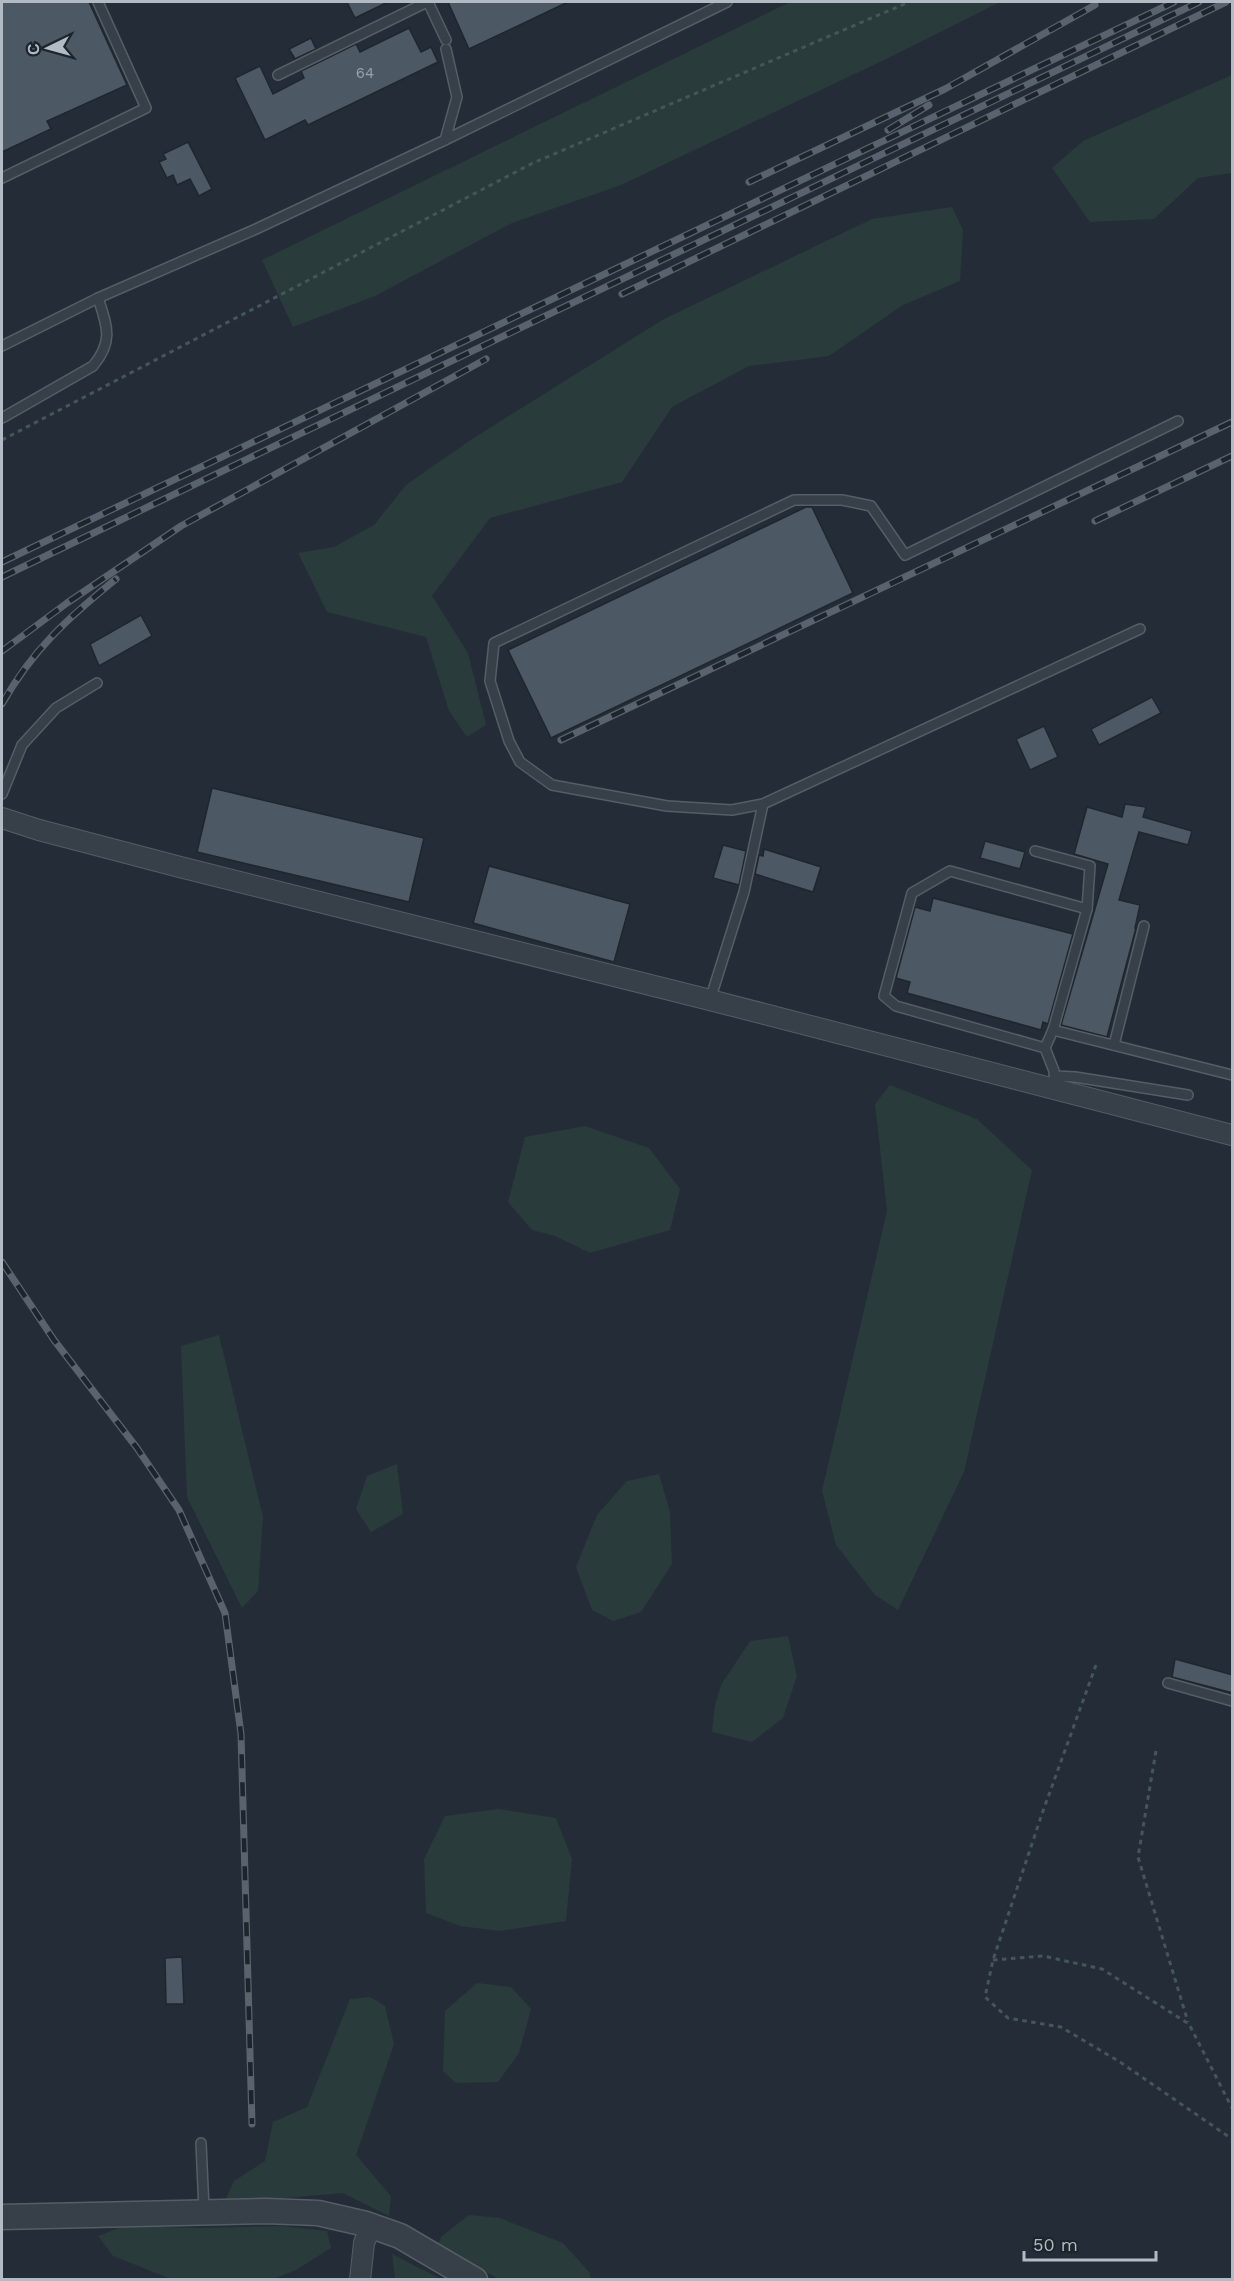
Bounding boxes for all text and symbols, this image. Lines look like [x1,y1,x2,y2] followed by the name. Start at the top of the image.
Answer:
[18,18,78,78] north arrow
[24,42,44,56] text: С
[356,64,374,82] house number: 64
[1024,2224,1156,2262] scale bar
[1033,2234,1078,2255] text: 50 m

